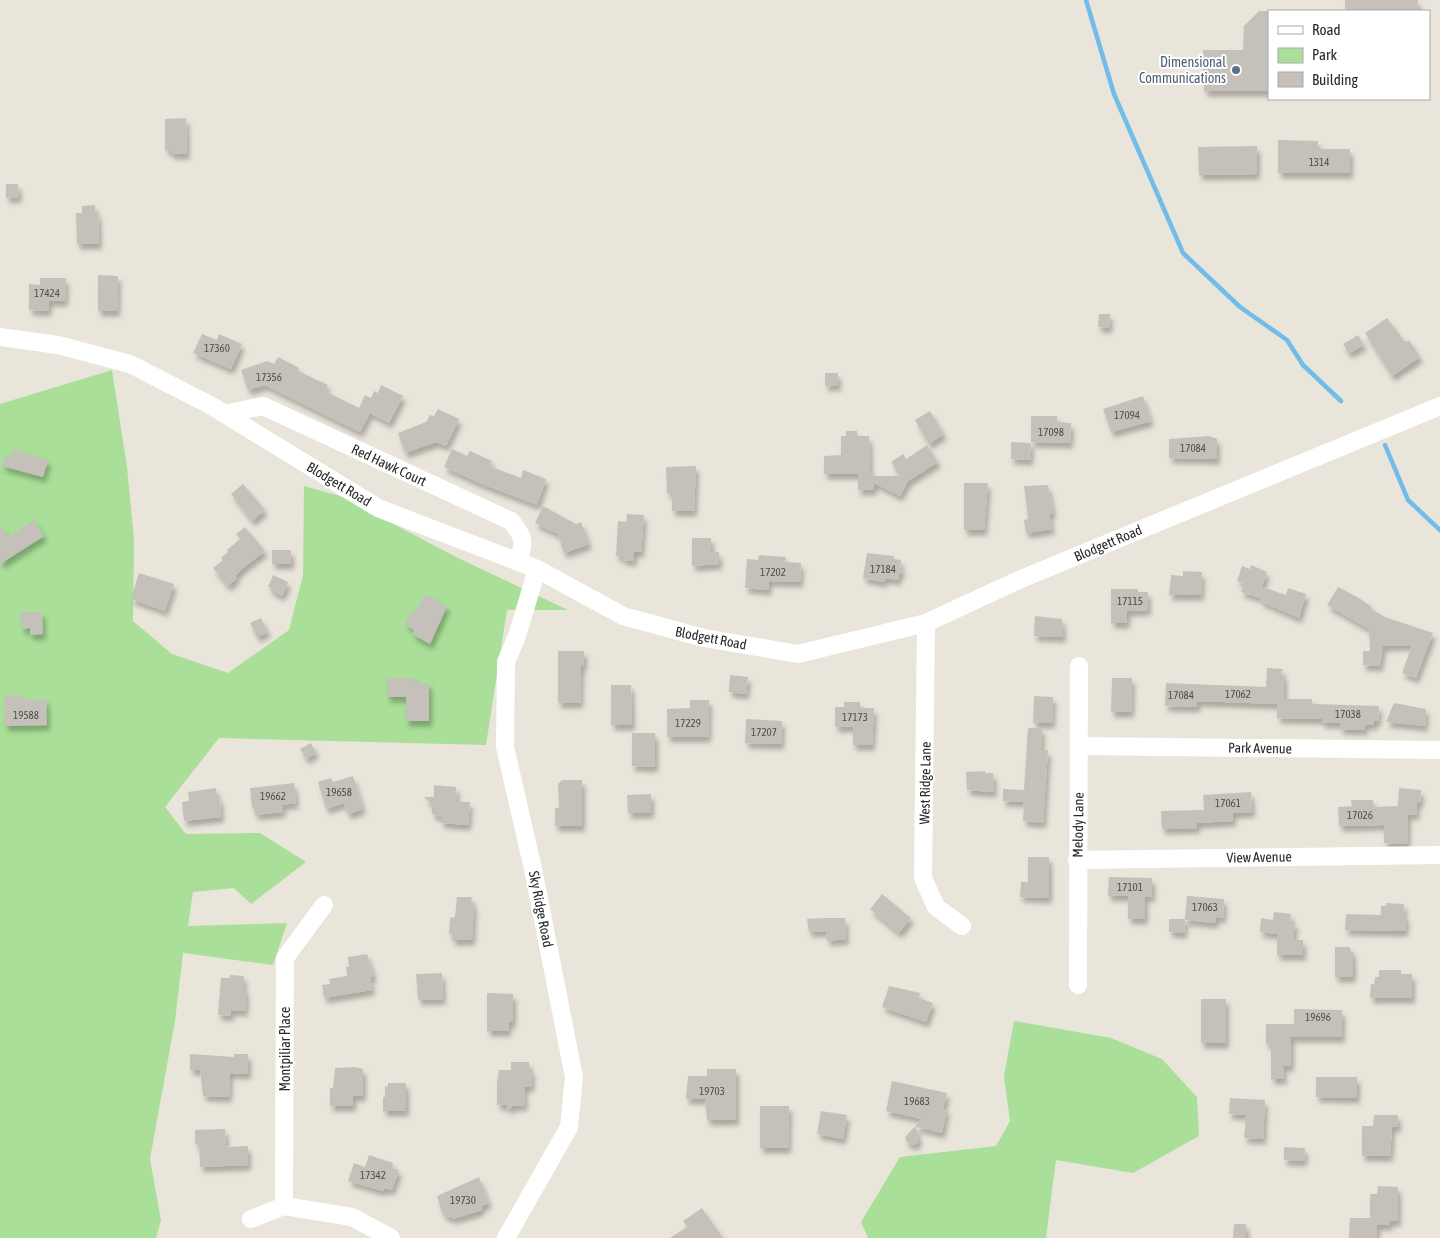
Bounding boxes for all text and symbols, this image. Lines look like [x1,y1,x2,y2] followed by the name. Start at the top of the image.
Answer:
[1268,10,1430,100] legend
[1312,21,1341,38] text: Road
[1312,46,1337,63] text: Park
[1139,54,1226,86] place label: Dimensional Communications
[1230,64,1242,76] marker: Dimensional Communications
[1312,71,1358,88] text: Building
[1309,156,1329,168] house number: 1314
[34,287,60,299] house number: 17424
[204,342,230,354] house number: 17360
[256,371,282,383] house number: 17356
[1114,409,1140,421] house number: 17094
[1038,426,1064,438] house number: 17098
[349,441,429,489] street label: Red Hawk Court
[1180,442,1206,454] house number: 17084
[304,459,374,509] street label: Blodgett Road
[1072,522,1144,564] street label: Blodgett Road
[870,563,896,575] house number: 17184
[760,566,786,578] house number: 17202
[1117,595,1143,607] house number: 17115
[674,623,748,653] street label: Blodgett Road
[1225,688,1251,700] house number: 17062
[1168,689,1194,701] house number: 17084
[1335,708,1361,720] house number: 17038
[13,709,39,721] house number: 19588
[842,711,868,723] house number: 17173
[675,717,701,729] house number: 17229
[751,726,777,738] house number: 17207
[1228,739,1292,757] street label: Park Avenue
[916,741,934,825] street label: West Ridge Lane
[326,786,352,798] house number: 19658
[260,790,286,802] house number: 19662
[1069,792,1087,858] street label: Melody Lane
[1215,797,1241,809] house number: 17061
[1347,809,1373,821] house number: 17026
[1226,848,1292,866] street label: View Avenue
[526,870,556,948] street label: Sky Ridge Road
[1117,881,1143,893] house number: 17101
[1192,901,1218,913] house number: 17063
[277,1007,293,1091] street label: Montpiliar Place
[1305,1011,1331,1023] house number: 19696
[699,1085,725,1097] house number: 19703
[904,1095,930,1107] house number: 19683
[360,1169,386,1181] house number: 17342
[450,1194,476,1206] house number: 19730

